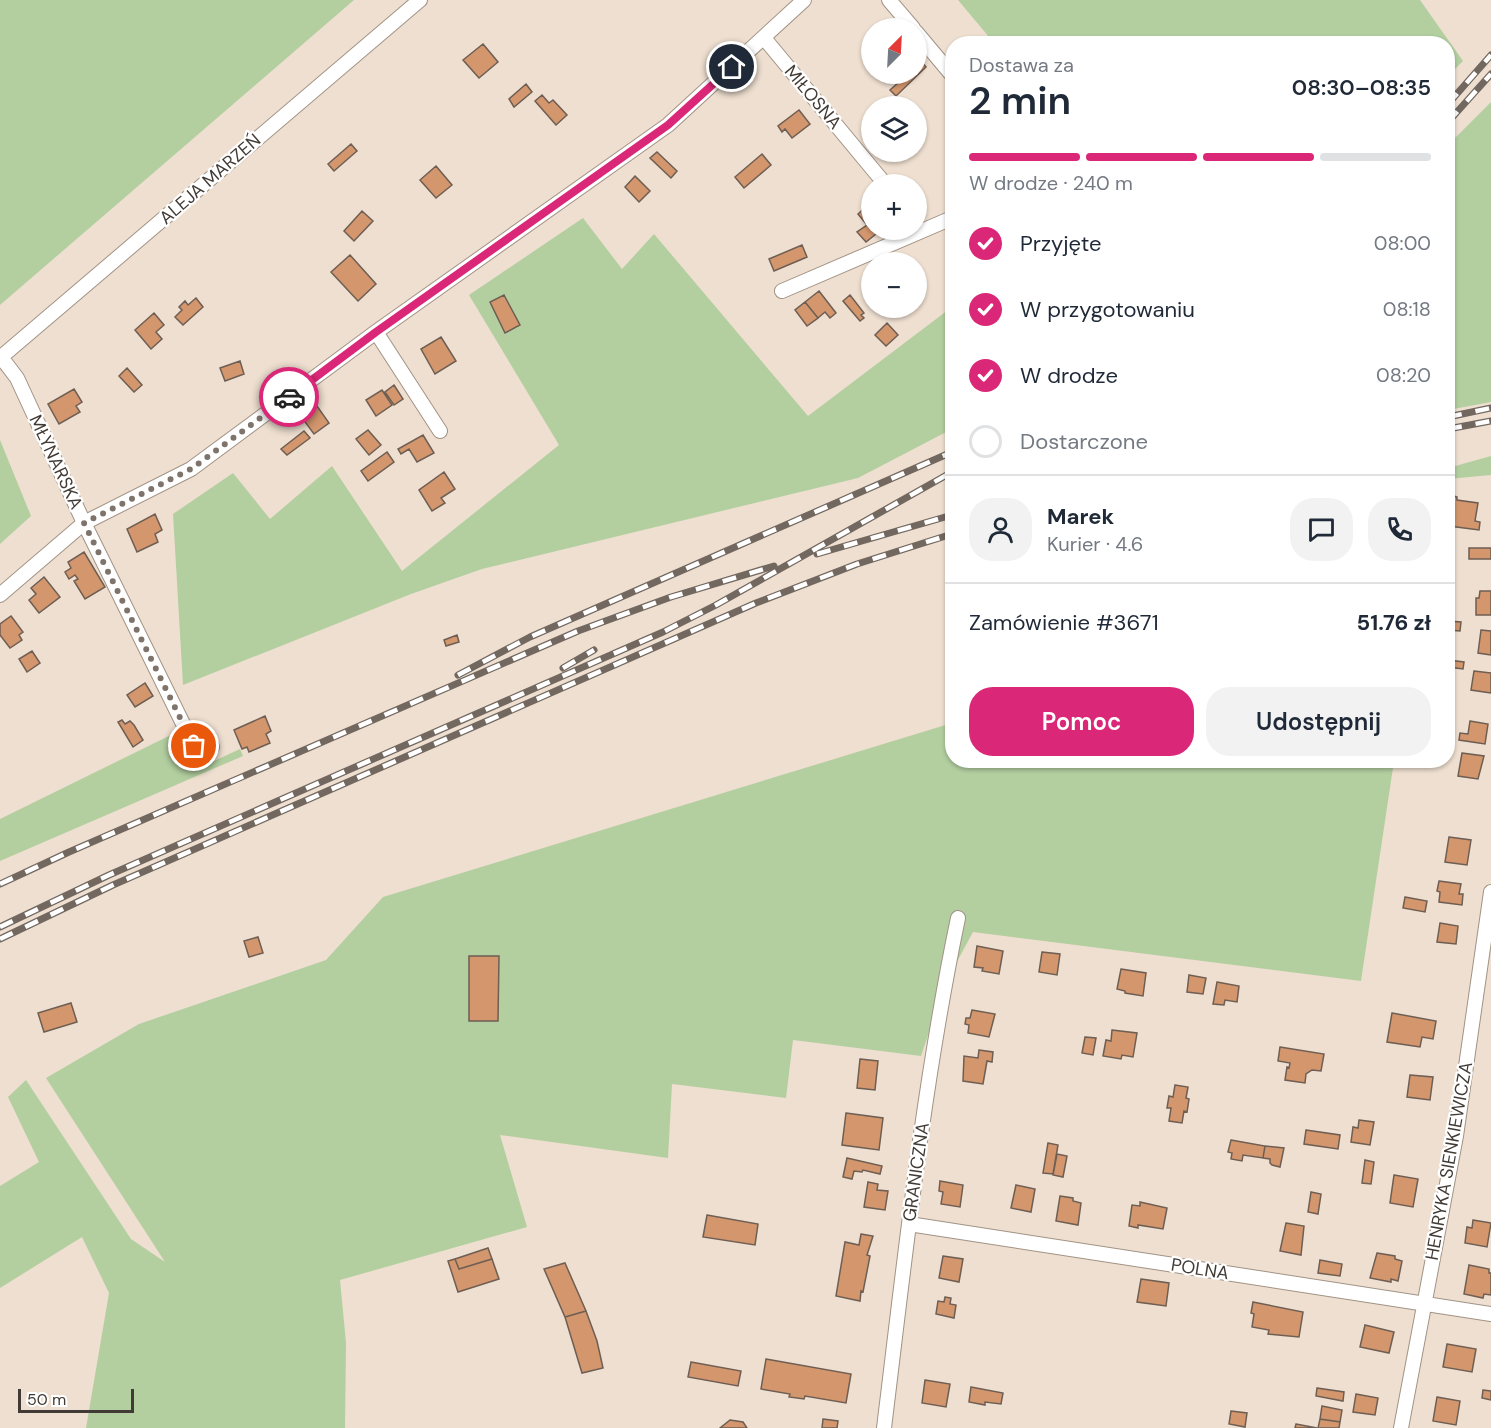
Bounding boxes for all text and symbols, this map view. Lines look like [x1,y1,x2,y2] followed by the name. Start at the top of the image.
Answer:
[861,18,927,84] north arrow
[861,18,927,318] map controls
[706,41,757,92] pin
[715,50,748,83] icon: home
[969,52,1074,78] text: Dostawa za
[779,60,847,134] street label: MIŁOSNA
[1292,73,1431,102] text: 08:30–08:35
[969,75,1071,126] text: 2 min
[861,96,927,162] button: layers
[154,128,266,230] street label: ALEJA MARZEŃ
[969,170,1133,196] text: W drodze · 240 m
[861,174,927,240] button: +
[969,227,1002,260] icon: check
[1020,229,1102,258] text: Przyjęte
[1374,230,1431,256] text: 08:00
[861,252,927,318] button: −
[969,293,1002,326] icon: check
[1020,295,1195,324] text: W przygotowaniu
[1383,296,1431,322] text: 08:18
[969,359,1002,392] icon: check
[1020,361,1118,390] text: W drodze
[1376,362,1431,388] text: 08:20
[259,367,319,427] courier
[273,381,306,414] icon: car
[24,411,88,513] street label: MŁYNARSKA
[1020,427,1148,456] text: Dostarczone
[969,498,1032,561] button: person
[1290,498,1353,561] button: chat
[1368,498,1431,561] button: phone
[1047,502,1114,531] text: Marek
[1047,531,1143,557] text: Kurier · 4.6
[969,608,1159,637] text: Zamówienie #3671
[1356,608,1431,637] text: 51.76 zł
[969,687,1194,756] button: Pomoc
[1206,687,1431,756] button: Udostępnij
[168,720,219,771] pin
[177,729,210,762] icon: bag
[1420,1060,1478,1262] street label: HENRYKA SIENKIEWICZA
[897,1121,935,1223] street label: GRANICZNA
[1169,1253,1231,1285] street label: POLNA
[18,1386,134,1414] scale bar
[27,1389,66,1410] text: 50 m

